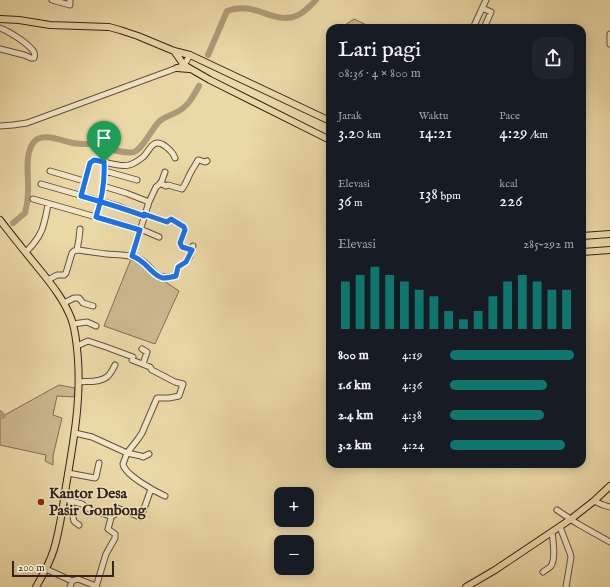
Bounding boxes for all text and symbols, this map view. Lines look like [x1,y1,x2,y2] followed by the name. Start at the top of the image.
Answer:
[338,36,421,64] text: Lari pagi
[532,37,574,79] button: share
[338,65,421,82] text: 08:36 · 4 × 800 m
[338,109,362,123] text: Jarak
[419,109,449,123] text: Waktu
[499,109,520,123] text: Pace
[87,121,121,162] pin
[338,123,364,144] text: 3.20
[419,123,452,144] text: 14:21
[499,123,528,144] text: 4:29
[93,127,115,149] icon: arrive
[364,128,381,142] text: km
[528,128,548,142] text: /km
[338,177,370,191] text: Elevasi
[499,177,518,191] text: kcal
[419,184,438,205] text: 138
[438,189,461,203] text: bpm
[338,191,352,212] text: 36
[499,191,522,212] text: 226
[352,196,362,210] text: m
[338,236,376,253] text: Elevasi
[523,236,574,253] text: 285–292 m
[338,347,369,364] text: 800 m
[402,347,422,364] text: 4:19
[338,377,371,394] text: 1.6 km
[402,377,422,394] text: 4:36
[338,407,373,424] text: 2.4 km
[402,407,422,424] text: 4:38
[338,437,372,454] text: 3.2 km
[402,437,424,454] text: 4:24
[49,484,147,520] place label: Kantor Desa Pasir Gombong
[274,487,314,575] map controls
[274,487,314,527] button: +
[36,497,46,507] marker: Kantor Desa Pasir Gombong
[274,535,314,575] button: −
[12,559,114,578] scale bar
[18,561,45,575] text: 200 m

